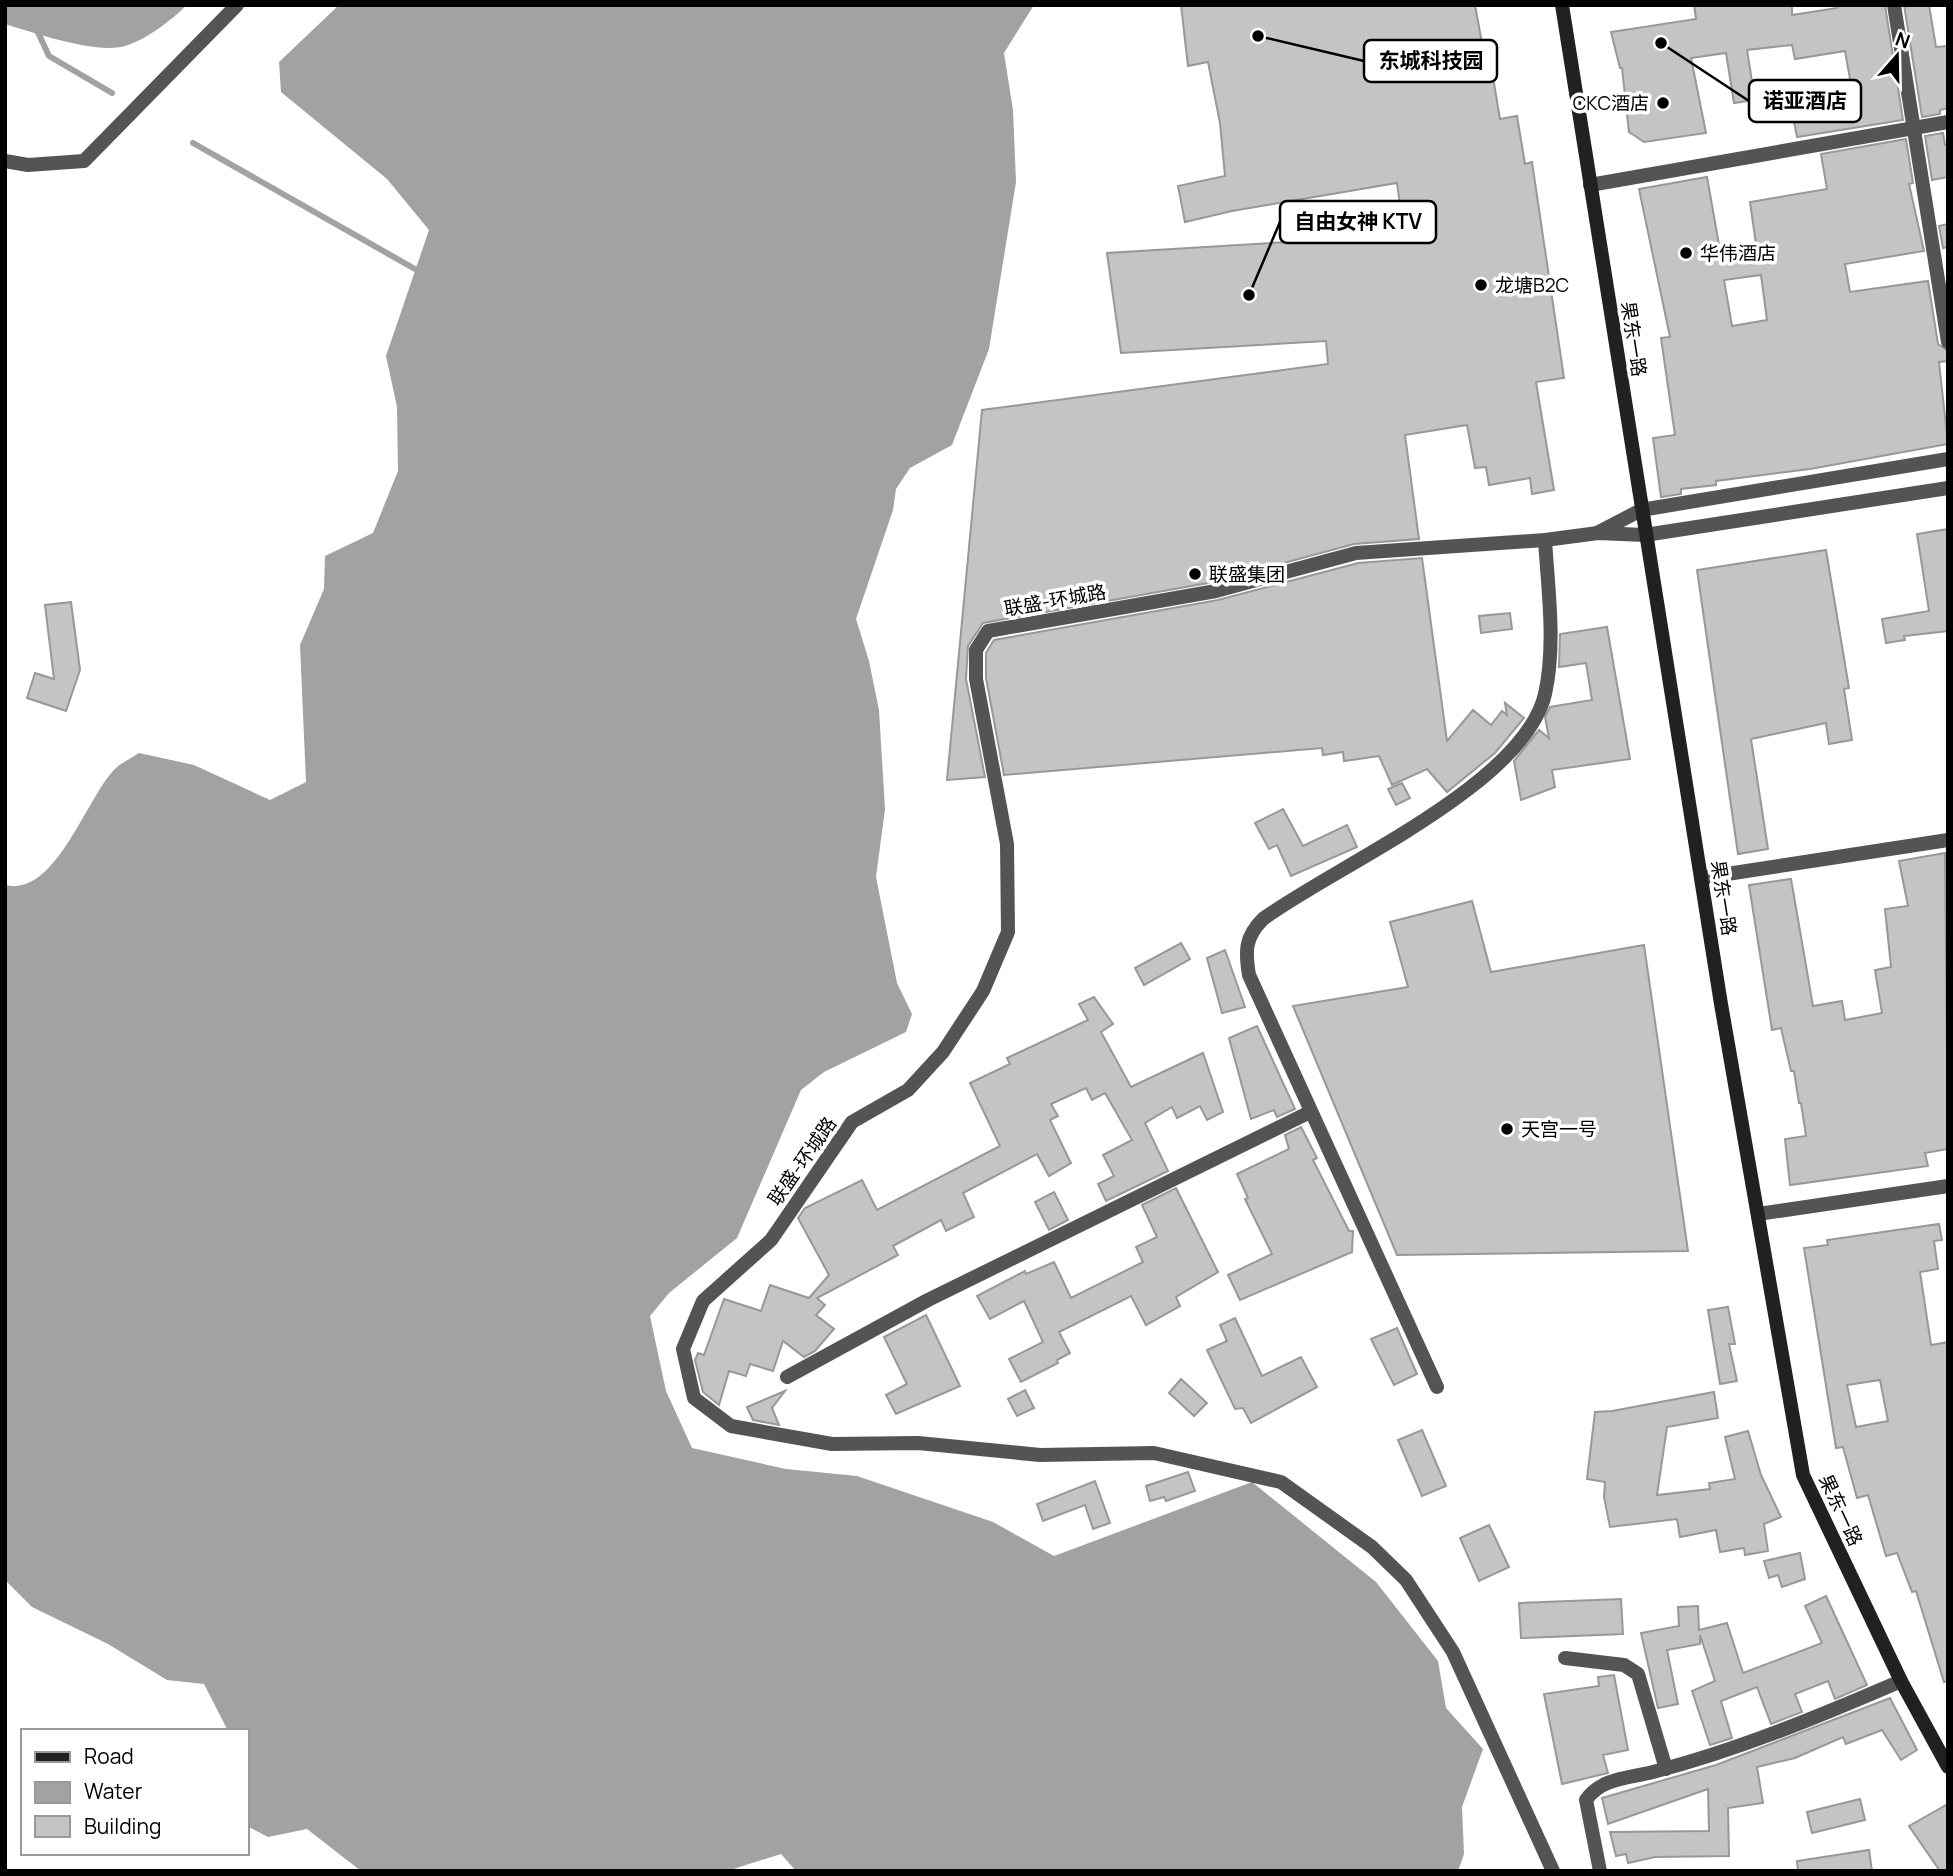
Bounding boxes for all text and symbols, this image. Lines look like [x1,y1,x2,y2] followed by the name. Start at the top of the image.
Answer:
[1862,21,1932,91] north arrow
[1892,25,1914,55] text: N
[1364,40,1497,82] callout: 东城科技园
[1379,46,1484,74] text: 东城科技园
[1749,80,1861,122] callout: 诺亚酒店
[1763,86,1847,114] text: 诺亚酒店
[1573,90,1649,116] place label: CKC酒店
[1655,95,1671,111] marker: CKC酒店
[1280,201,1436,243] callout: 自由女神 KTV
[1294,207,1423,235] text: 自由女神 KTV
[1700,240,1776,266] place label: 华伟酒店
[1678,245,1694,261] marker: 华伟酒店
[1495,272,1569,298] place label: 龙塘B2C
[1473,277,1489,293] marker: 龙塘B2C
[1615,299,1653,379] street label: 果东一路
[1209,561,1285,587] place label: 联盛集团
[1187,566,1203,582] marker: 联盛集团
[1002,578,1108,622] street label: 联盛-环城路
[1705,858,1743,938] street label: 果东一路
[762,1111,842,1211] street label: 联盛-环城路
[1521,1116,1597,1142] place label: 天宫一号
[1499,1121,1515,1137] marker: 天宫一号
[1813,1470,1869,1550] street label: 果东一路
[21,1729,248,1855] legend
[84,1742,134,1770] text: Road
[84,1777,143,1805] text: Water
[84,1812,161,1840] text: Building

